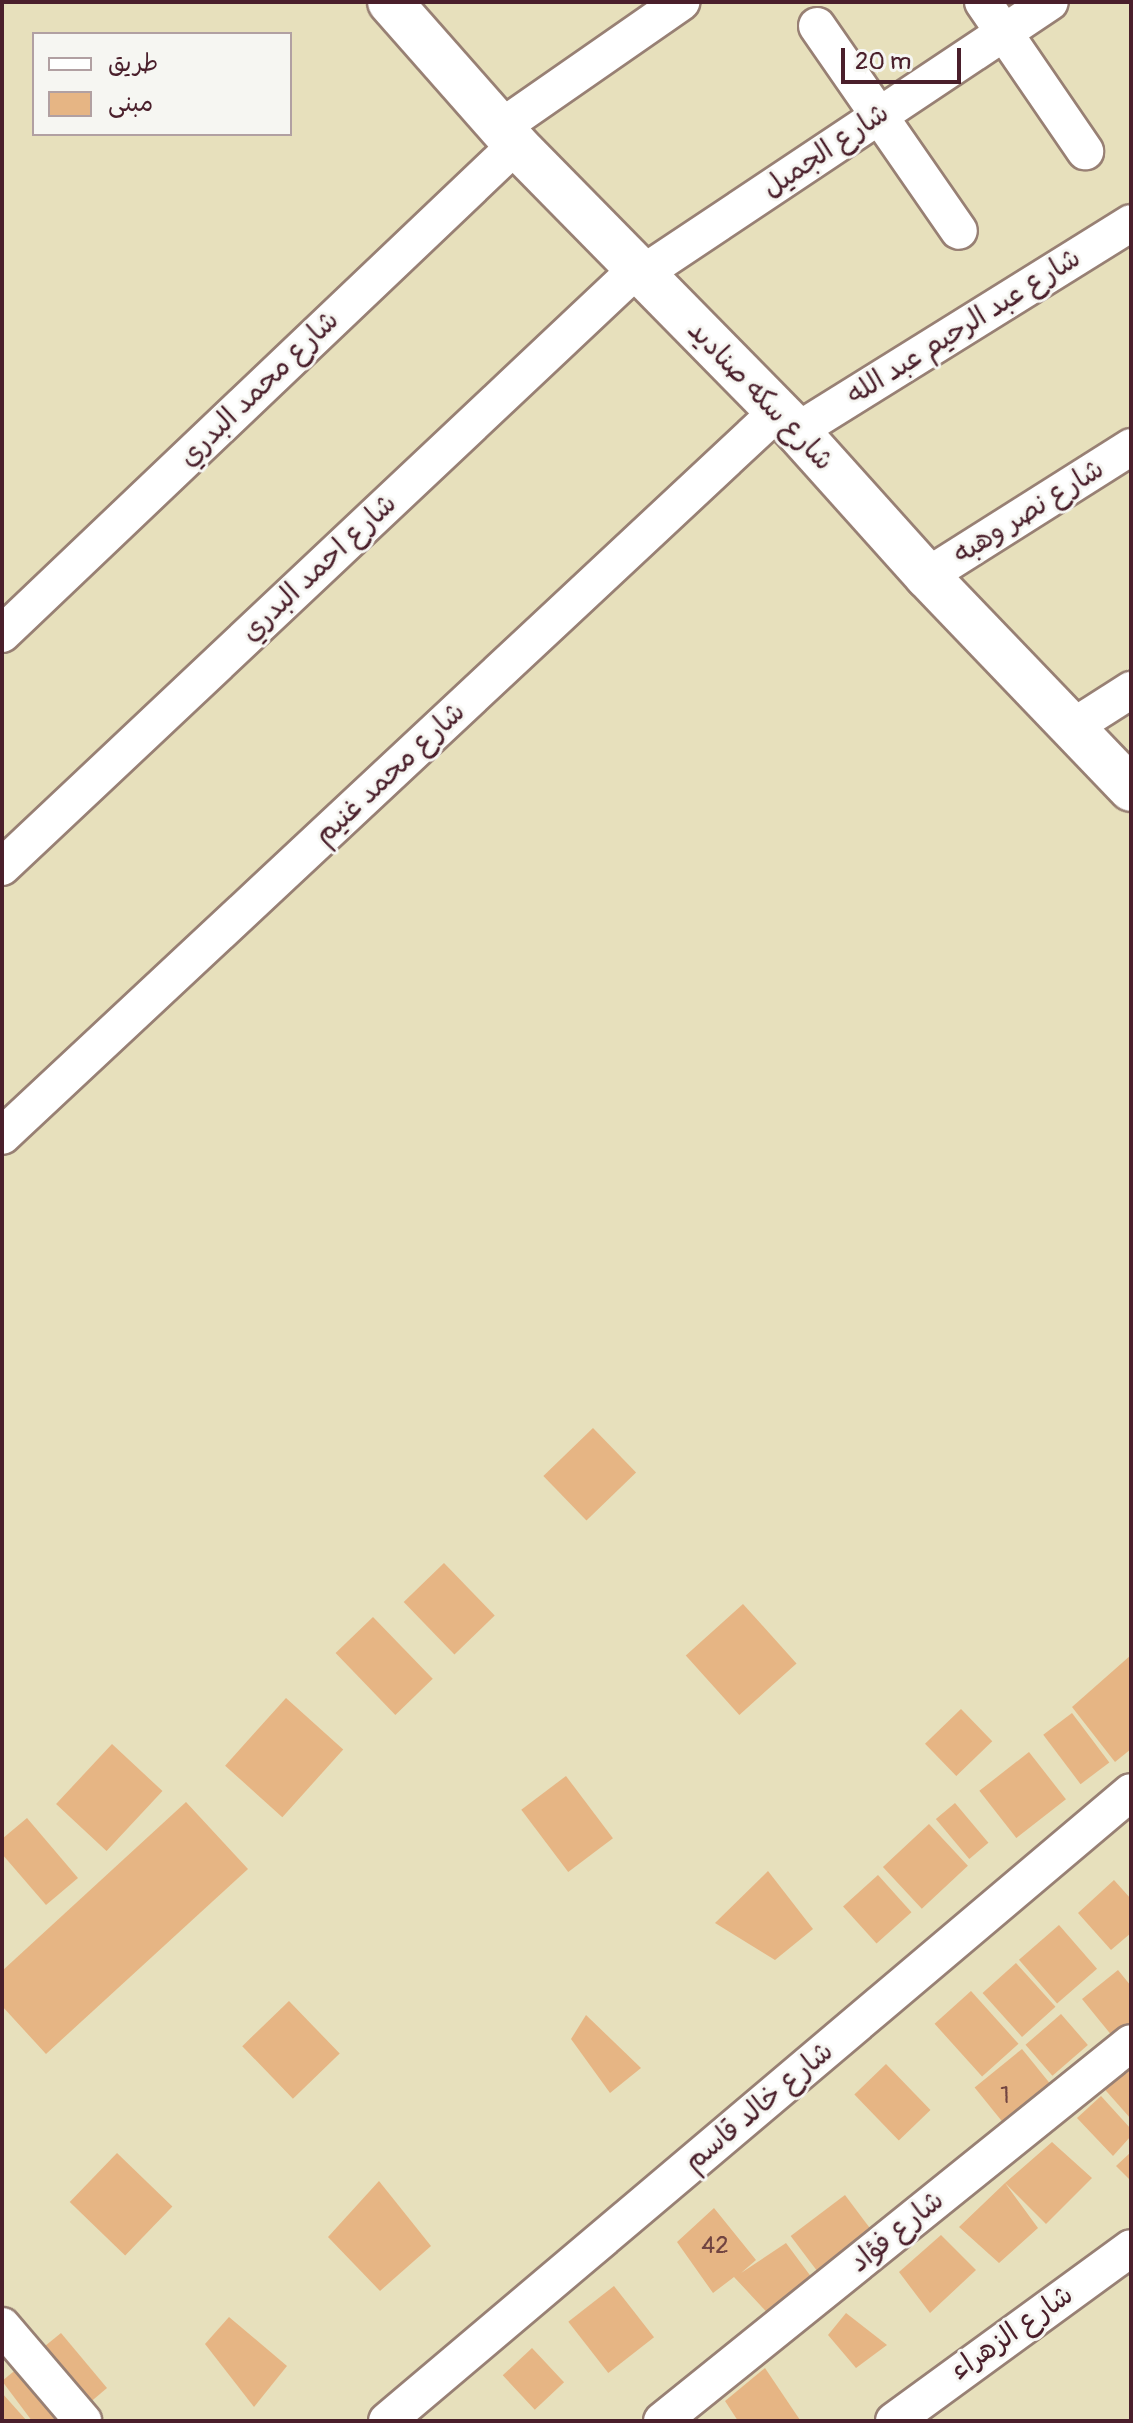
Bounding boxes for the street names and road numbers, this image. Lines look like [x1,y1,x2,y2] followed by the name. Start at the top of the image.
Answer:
[756,96,896,206] street label: شارع الجميل
[841,241,1087,413] street label: شارع عبد الرحيم عبد الله
[172,304,346,474] street label: شارع محمد البدري
[680,314,840,478] street label: شارع سكه صناديد
[948,452,1110,572] street label: شارع نصر وهبه
[234,487,404,649] street label: شارع احمد البدري
[308,696,472,852] street label: شارع محمد غنيم
[678,2035,840,2179] street label: شارع خالد قاسم
[843,2184,951,2280] street label: شارع فؤاد
[944,2278,1080,2388] street label: شارع الزهراء

